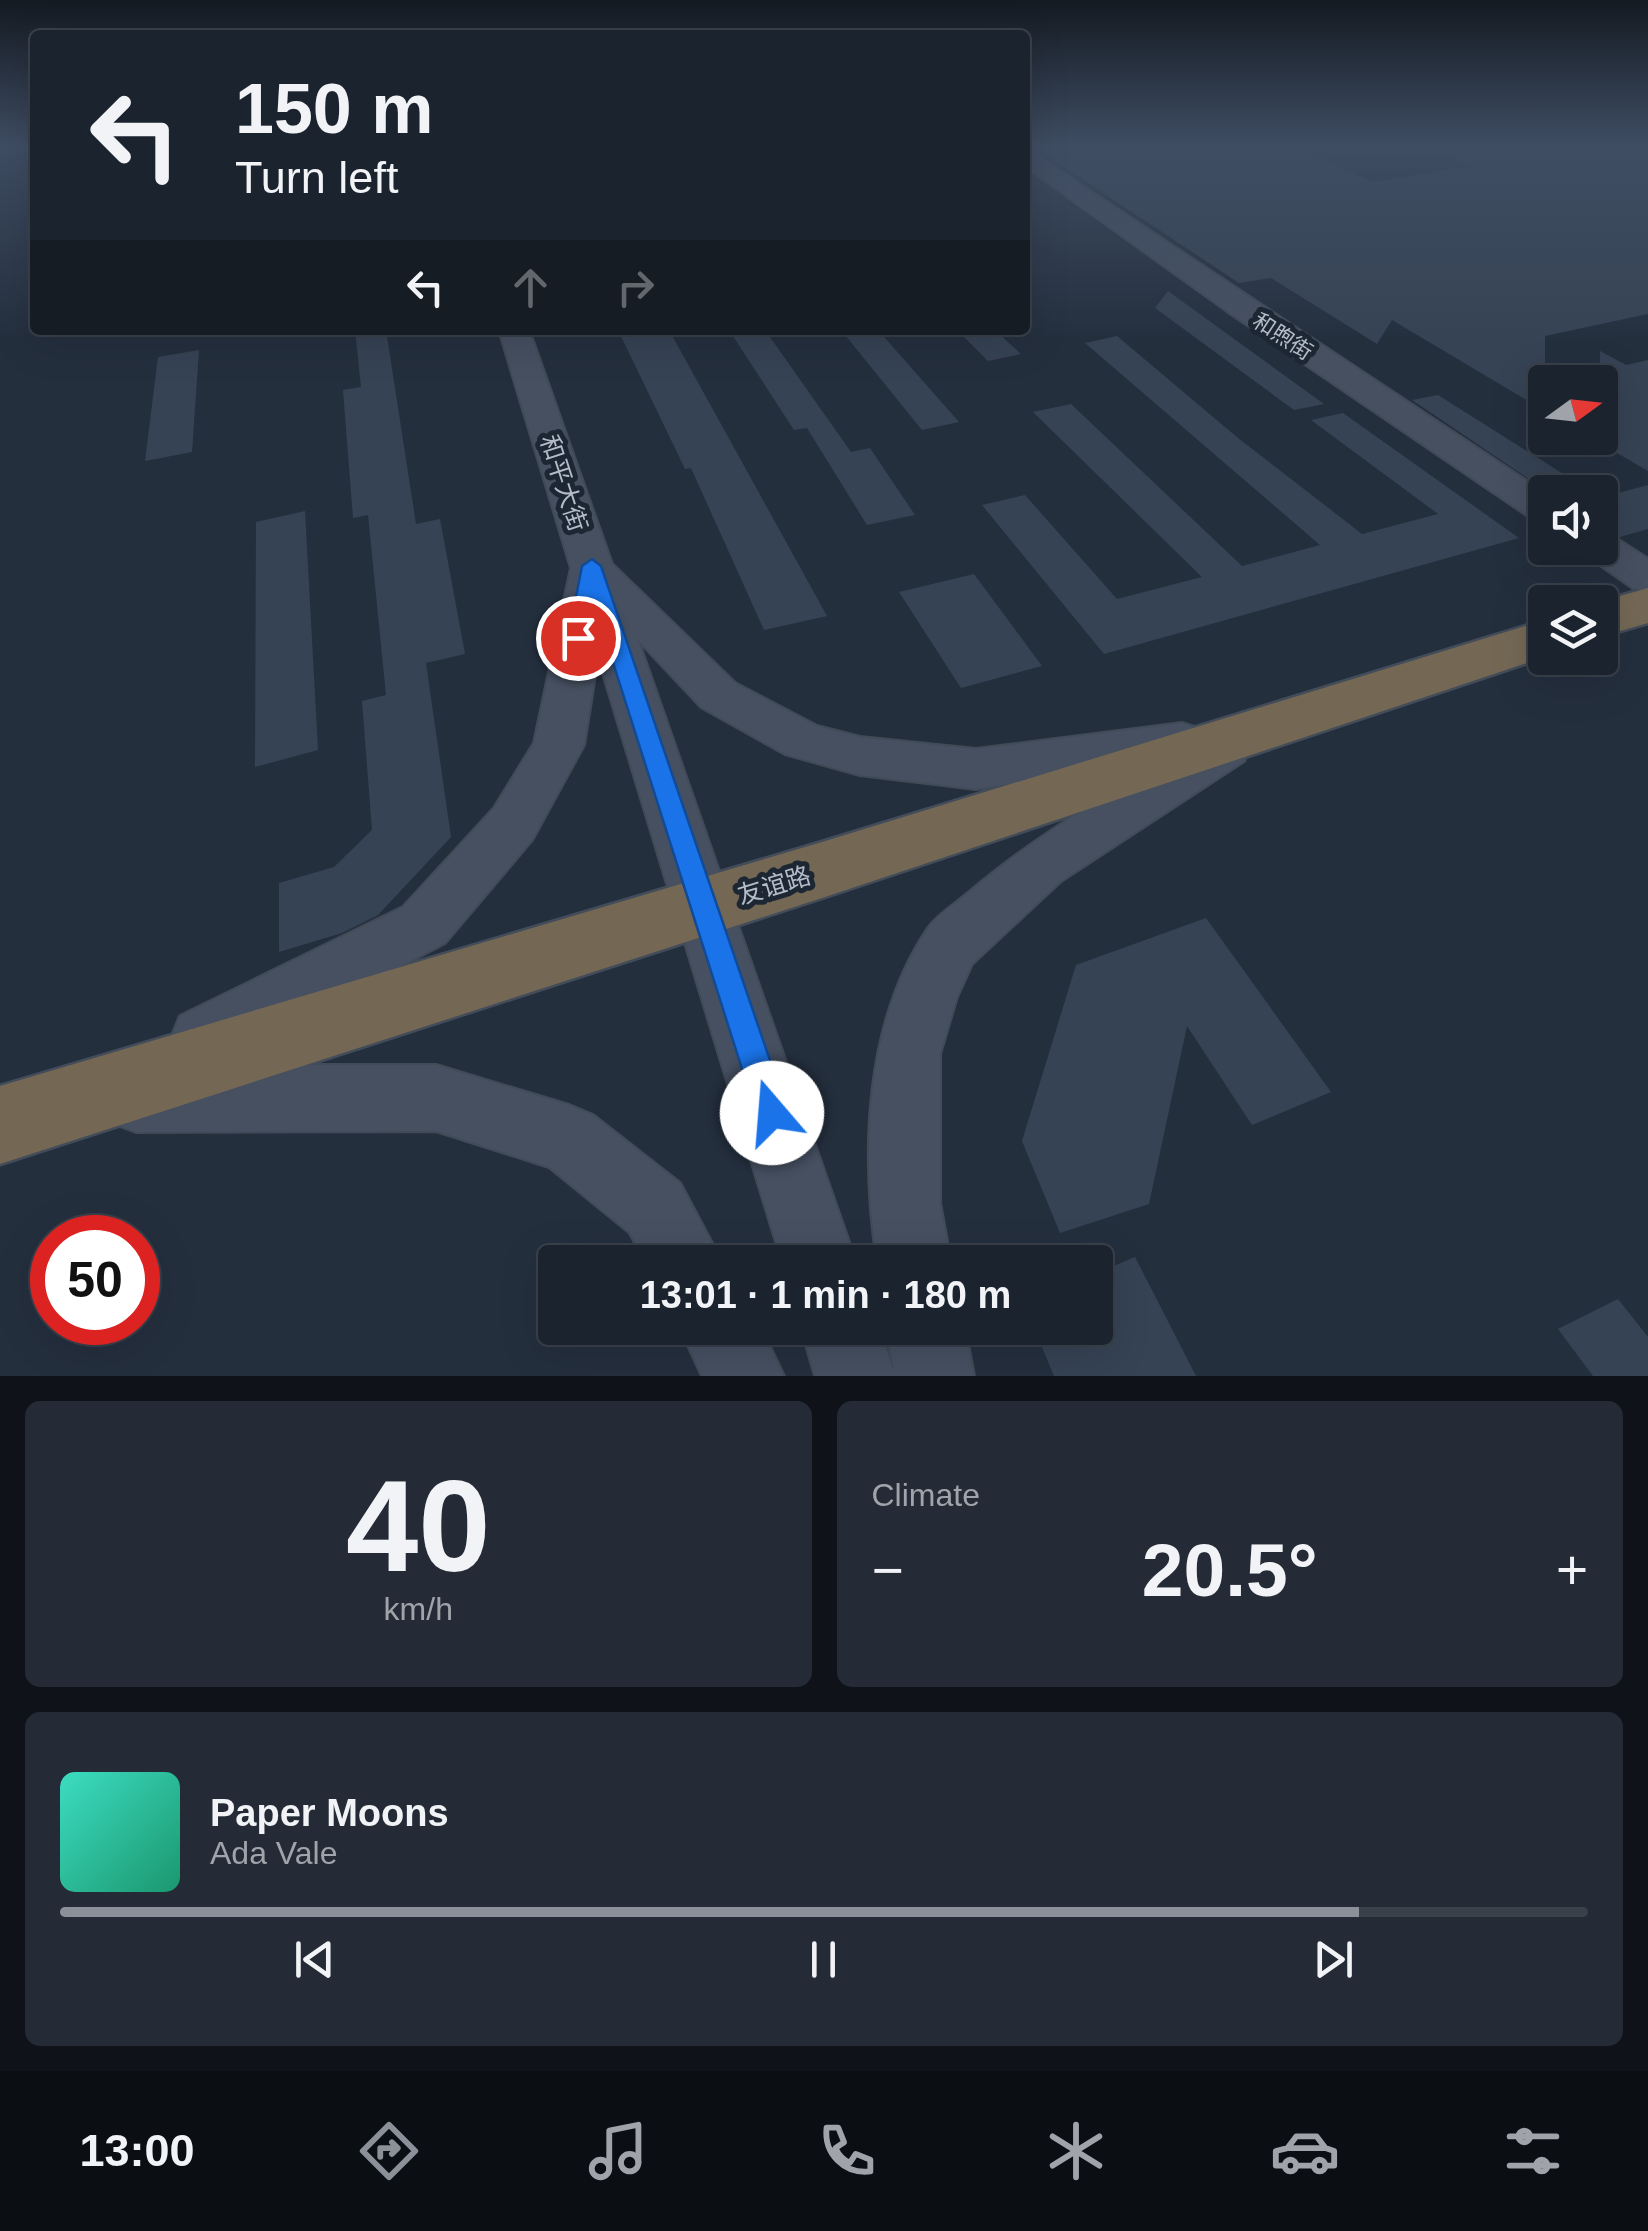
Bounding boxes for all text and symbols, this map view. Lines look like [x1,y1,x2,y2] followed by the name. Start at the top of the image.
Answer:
[70,70,200,200] icon: left
[235,70,433,148] text: 150 m
[235,152,398,203] text: Turn left
[398,260,453,315] icon: left
[503,260,558,315] icon: ahead
[608,260,663,315] icon: right
[1248,308,1317,365] street label: 和煦街
[1528,365,1618,455] north arrow
[1528,365,1618,675] map controls
[535,431,593,535] street label: 和平大街
[1528,475,1618,565] button: sound
[1528,585,1618,675] button: layers
[536,596,621,681] pin
[551,611,606,666] icon: arrive
[734,861,814,909] street label: 友谊路
[720,1061,824,1165] position arrow
[30,1215,160,1345] speed limit sign: 50
[640,1274,1011,1316] text: 13:01 · 1 min · 180 m
[346,1453,491,1599] text: 40
[872,1477,980,1513] text: Climate
[1142,1528,1318,1612] text: 20.5°
[872,1539,904,1601] text: −
[1556,1539,1588,1601] text: +
[384,1591,453,1627] text: km/h
[210,1792,449,1834] text: Paper Moons
[210,1835,338,1871] text: Ada Vale
[287,1932,342,1987] icon: previous
[796,1932,851,1987] icon: pause
[1306,1932,1361,1987] icon: next
[354,2116,424,2186] icon: directions
[583,2116,653,2186] icon: music
[812,2116,882,2186] icon: phone
[1041,2116,1111,2186] icon: climate
[1270,2116,1340,2186] icon: car
[1498,2116,1568,2186] icon: filters
[79,2125,195,2176] text: 13:00

